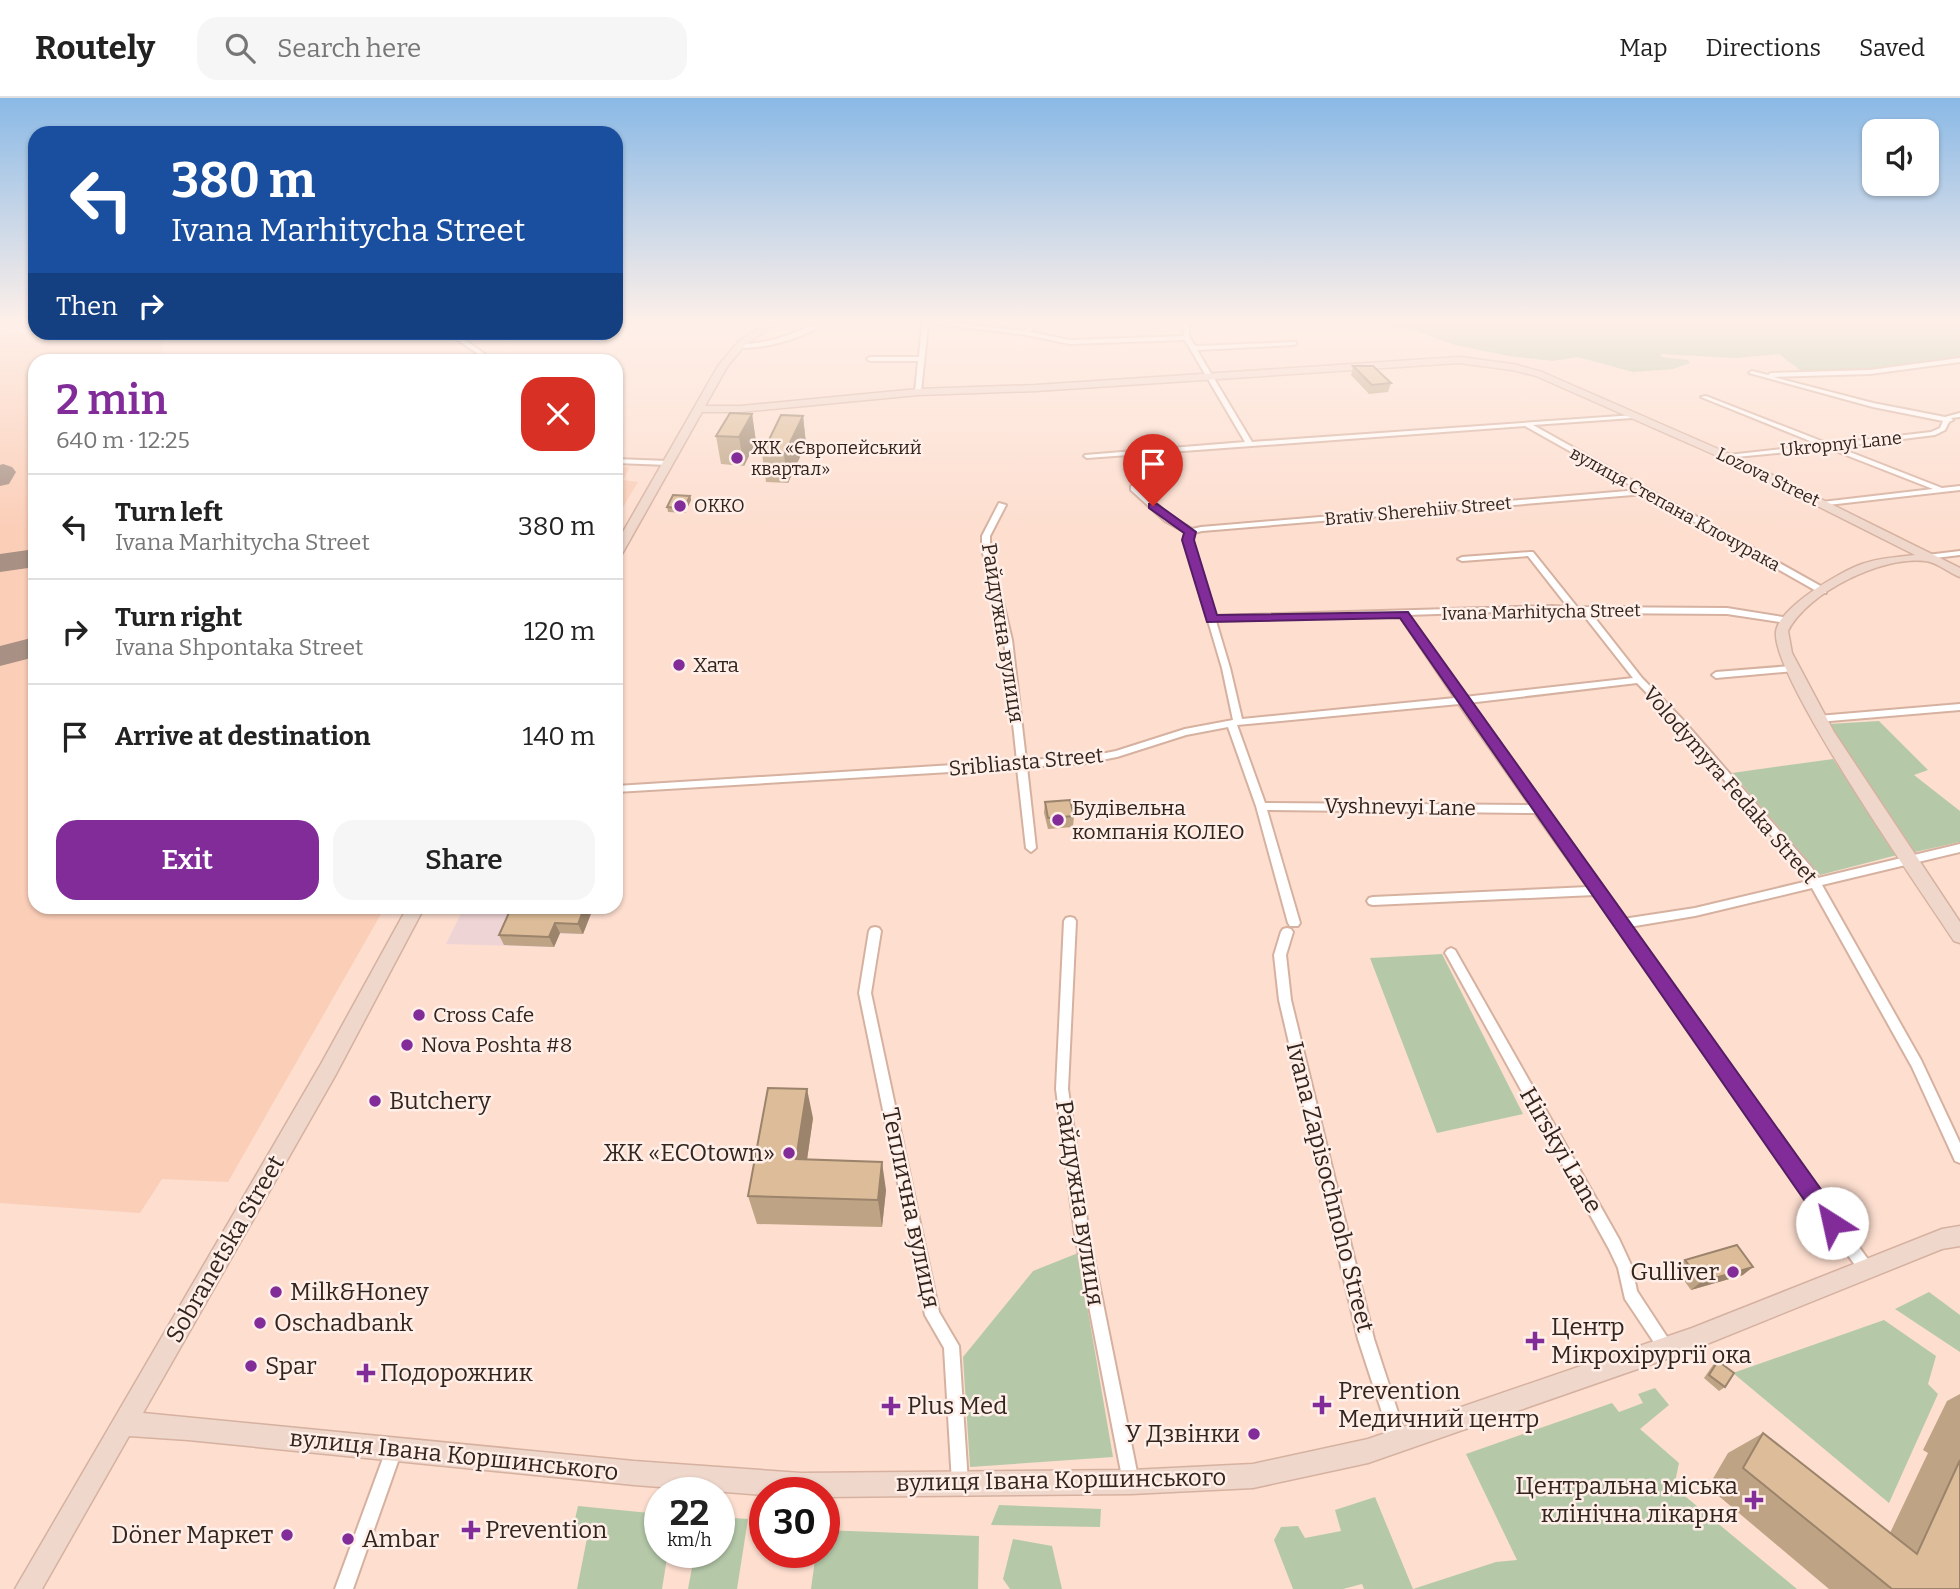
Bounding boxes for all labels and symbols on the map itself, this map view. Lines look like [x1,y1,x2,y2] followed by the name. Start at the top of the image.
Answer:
[1779,427,1903,461] street label: Ukropnyi Lane
[1123,434,1183,506] pin
[751,437,922,480] place label: ЖК «Європейський квартал»
[1566,442,1784,576] street label: вулиця Степана Клочурака
[1713,443,1824,512] street label: Lozova Street
[729,450,745,466] marker: ЖК «Європейський квартал»
[1323,492,1513,530] street label: Brativ Sherehiiv Street
[694,495,745,517] place label: OKKO
[672,498,688,514] marker: OKKO
[976,541,1030,725] street label: Райдужна вулиця
[1441,599,1641,625] street label: Ivana Marhitycha Street
[693,652,740,678] place label: Хата
[671,657,687,673] marker: Хата
[1637,681,1823,889] street label: Volodymyra Fedaka Street
[948,742,1105,782] street label: Sribliasta Street
[1324,793,1476,821] street label: Vyshnevyi Lane
[1072,795,1245,845] place label: Будівельна компанія КОЛЕО
[1050,812,1066,828] marker: Будівельна компанія КОЛЕО
[433,1002,534,1028] place label: Cross Cafe
[411,1007,427,1023] marker: Cross Cafe
[421,1032,572,1058] place label: Nova Poshta #8
[399,1037,415,1053] marker: Nova Poshta #8
[1280,1039,1380,1335] street label: Ivana Zapisochnoho Street
[1514,1082,1608,1218] street label: Hirskyi Lane
[389,1087,491,1115] place label: Butchery
[367,1093,383,1109] marker: Butchery
[1050,1098,1110,1308] street label: Райдужна вулиця
[876,1105,946,1311] street label: Теплична вулиця
[603,1139,775,1167] place label: ЖК «ECOtown»
[781,1145,797,1161] marker: ЖК «ECOtown»
[160,1150,290,1348] street label: Sobranetska Street
[1795,1186,1869,1260] position arrow
[1630,1258,1719,1286] place label: Gulliver
[1725,1264,1741,1280] marker: Gulliver
[290,1278,429,1306] place label: Milk&Honey
[268,1284,284,1300] marker: Milk&Honey
[274,1309,414,1337] place label: Oschadbank
[1551,1313,1752,1369] place label: Центр Мікрохірургії ока
[252,1315,268,1331] marker: Oschadbank
[1525,1331,1545,1351] marker: Центр Мікрохірургії ока
[265,1352,317,1380] place label: Spar
[243,1358,259,1374] marker: Spar
[380,1359,533,1387] place label: Подорожник
[358,1365,374,1381] marker: Подорожник
[1338,1377,1539,1433] place label: Prevention Медичний центр
[907,1392,1007,1420] place label: Plus Med
[1312,1395,1332,1415] marker: Prevention Медичний центр
[881,1396,901,1416] marker: Plus Med
[1125,1420,1240,1448] place label: У Дзвінки
[288,1424,620,1486] street label: вулиця Івана Коршинського
[1246,1426,1262,1442] marker: У Дзвінки
[896,1463,1226,1497] street label: вулиця Івана Коршинського
[1515,1472,1738,1528] place label: Центральна міська клінічна лікарня
[749,1477,840,1568] speed limit sign: 30
[1744,1490,1764,1510] marker: Центральна міська клінічна лікарня
[485,1516,607,1544] place label: Prevention
[111,1521,273,1549] place label: Döner Маркет
[463,1522,479,1538] marker: Prevention
[362,1525,439,1553] place label: Ambar
[279,1527,295,1543] marker: Döner Маркет
[340,1531,356,1547] marker: Ambar

